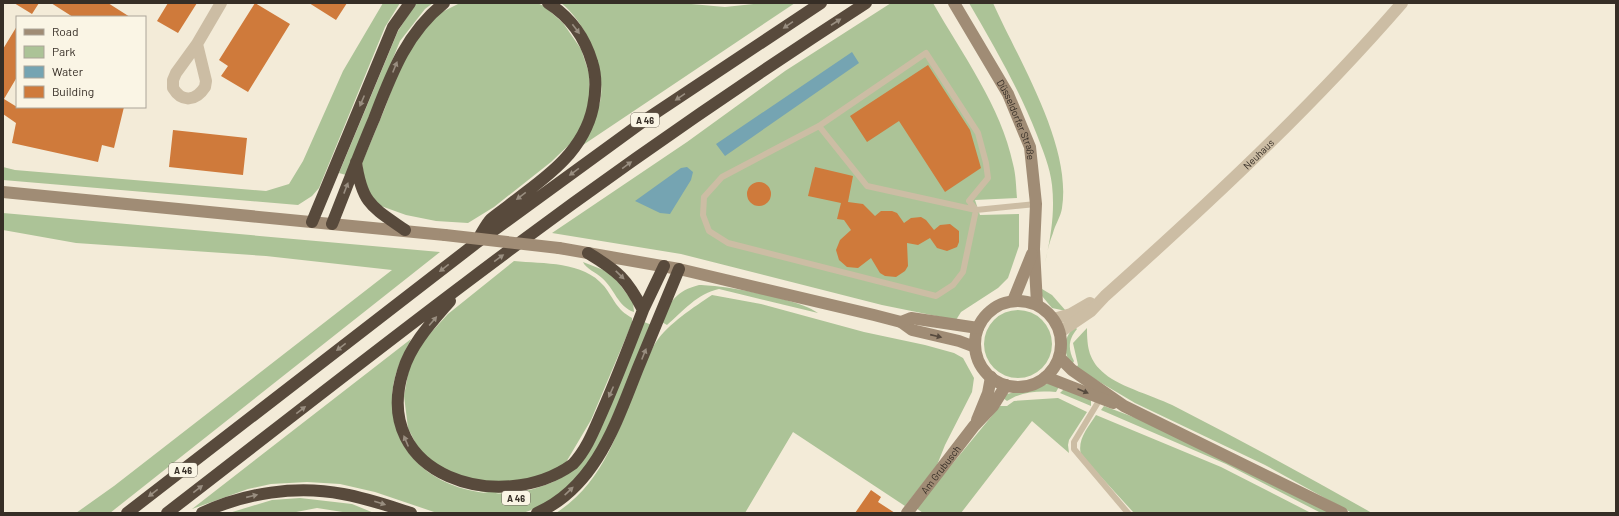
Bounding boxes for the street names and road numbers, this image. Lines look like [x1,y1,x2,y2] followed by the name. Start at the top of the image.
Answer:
[995,77,1037,161] street label: Düsseldorfer Straße
[631,113,659,127] road number: A 46
[1241,136,1276,172] street label: Neuhaus
[918,443,963,496] street label: Am Grubusch
[169,463,197,477] road number: A 46
[502,491,530,505] road number: A 46

